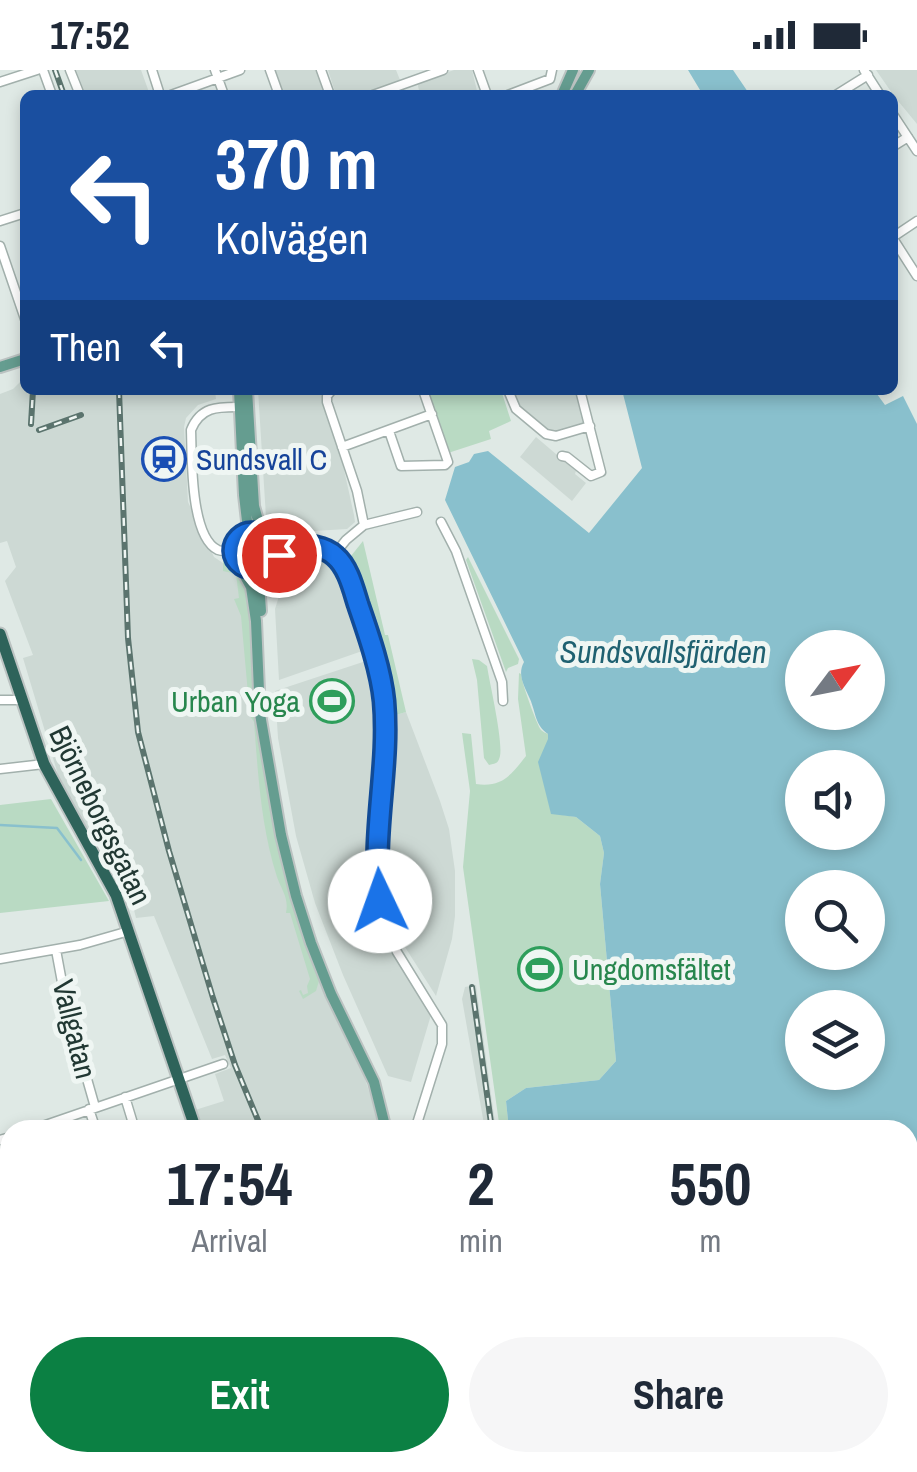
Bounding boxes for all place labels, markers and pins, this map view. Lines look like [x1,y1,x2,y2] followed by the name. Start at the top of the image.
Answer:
[141,436,187,482] station icon: Sundsvall C
[196,439,327,479] place label: Sundsvall C
[237,513,322,598] pin
[309,678,355,724] sports icon: Urban Yoga
[171,681,300,721] place label: Urban Yoga
[517,946,563,992] sports icon: Ungdomsfältet
[572,949,731,989] place label: Ungdomsfältet

